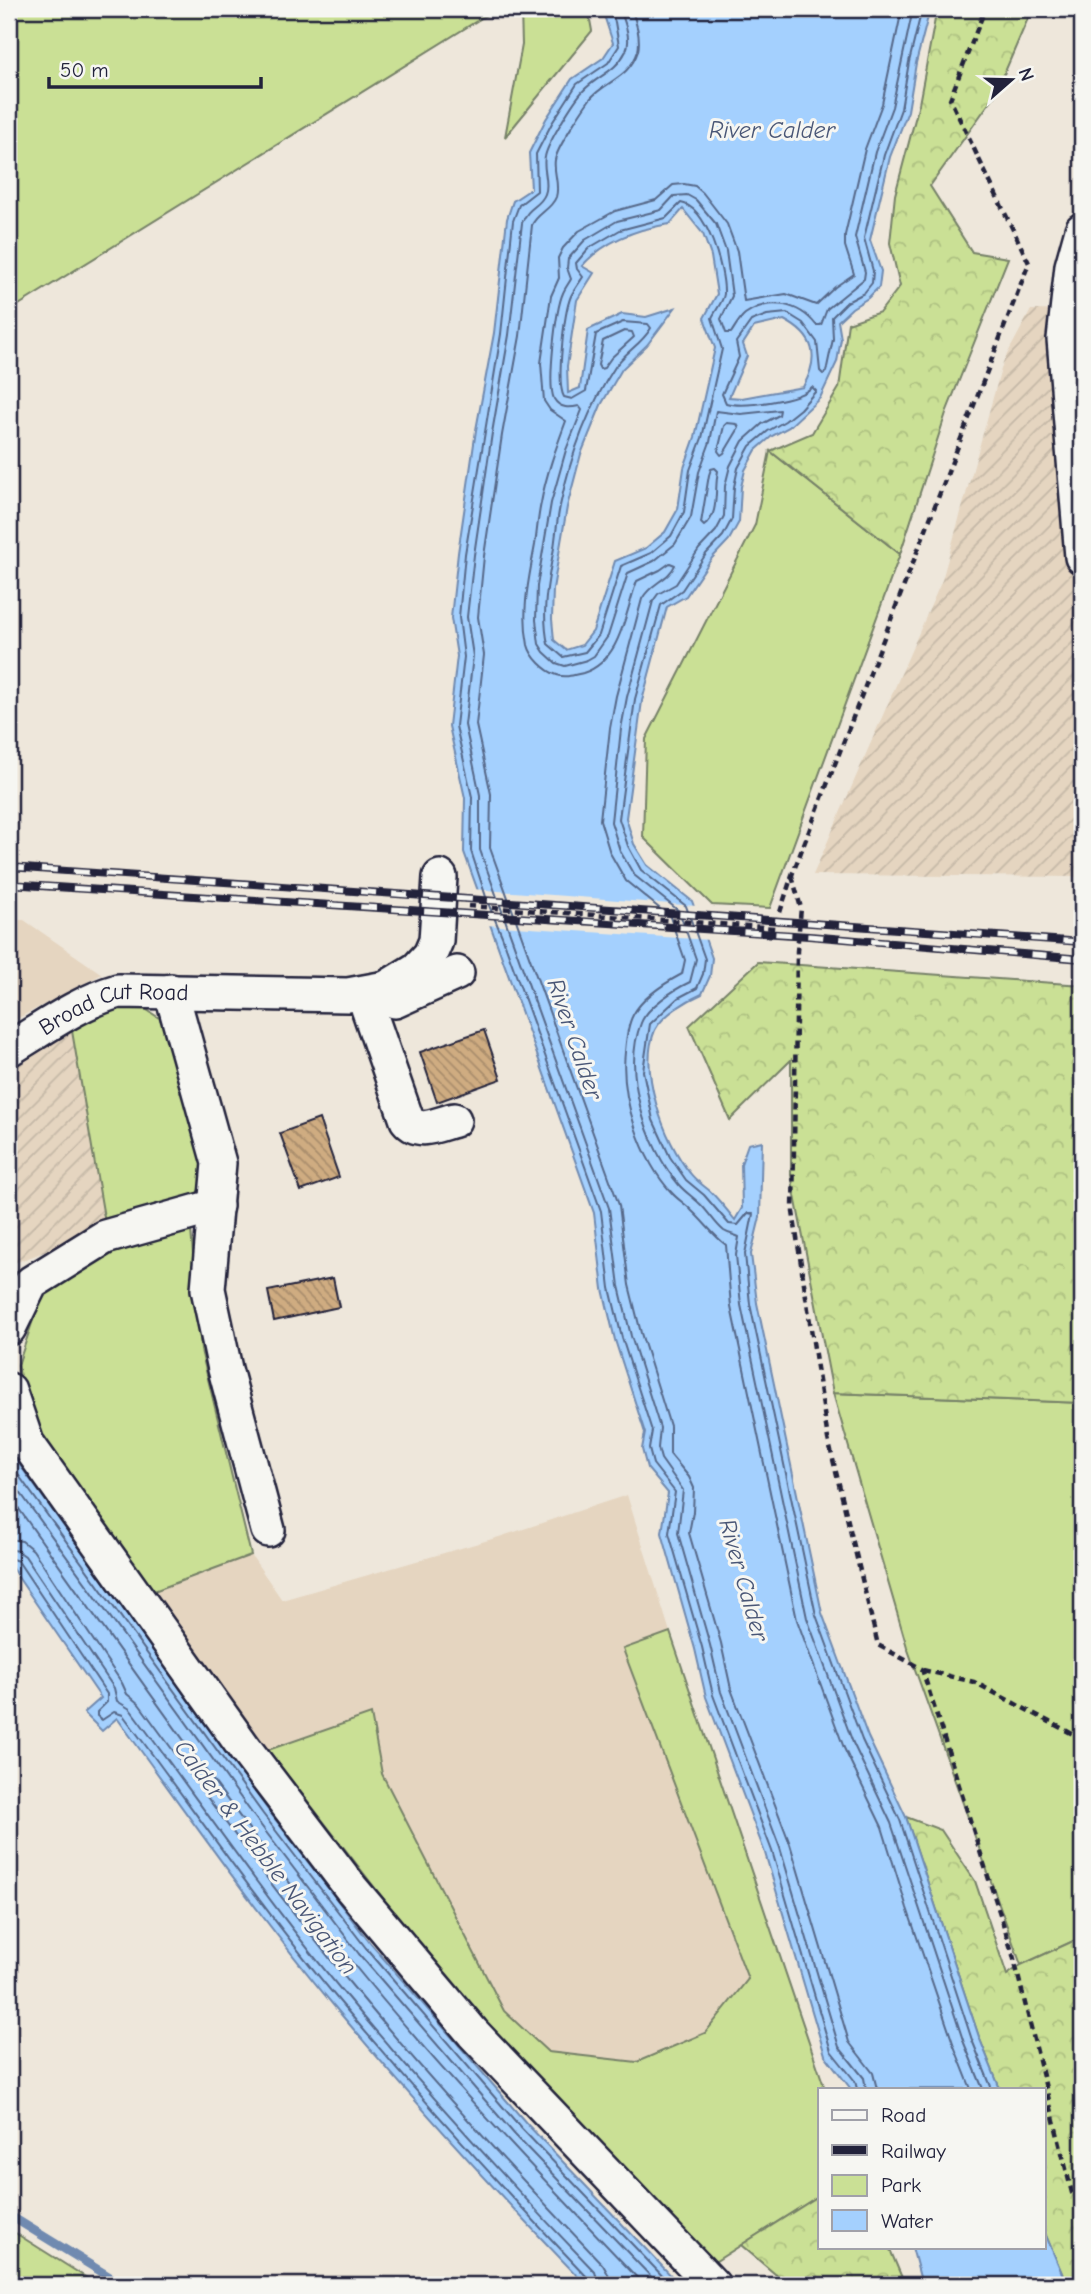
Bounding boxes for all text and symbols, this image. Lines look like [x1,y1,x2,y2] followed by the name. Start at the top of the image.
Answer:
[49,46,261,90] scale bar
[976,46,1046,116] north arrow
[60,58,109,82] text: 50 m
[1014,65,1038,84] text: N
[709,116,836,144] water label: River Calder
[541,975,609,1105] water label: River Calder
[34,977,189,1041] street label: Broad Cut Road
[713,1516,775,1646] water label: River Calder
[169,1734,363,1980] water label: Calder & Hebble Navigation
[818,2088,1046,2248] legend
[881,2103,926,2127] text: Road
[881,2139,946,2163] text: Railway
[881,2173,921,2197] text: Park
[881,2209,934,2233] text: Water

